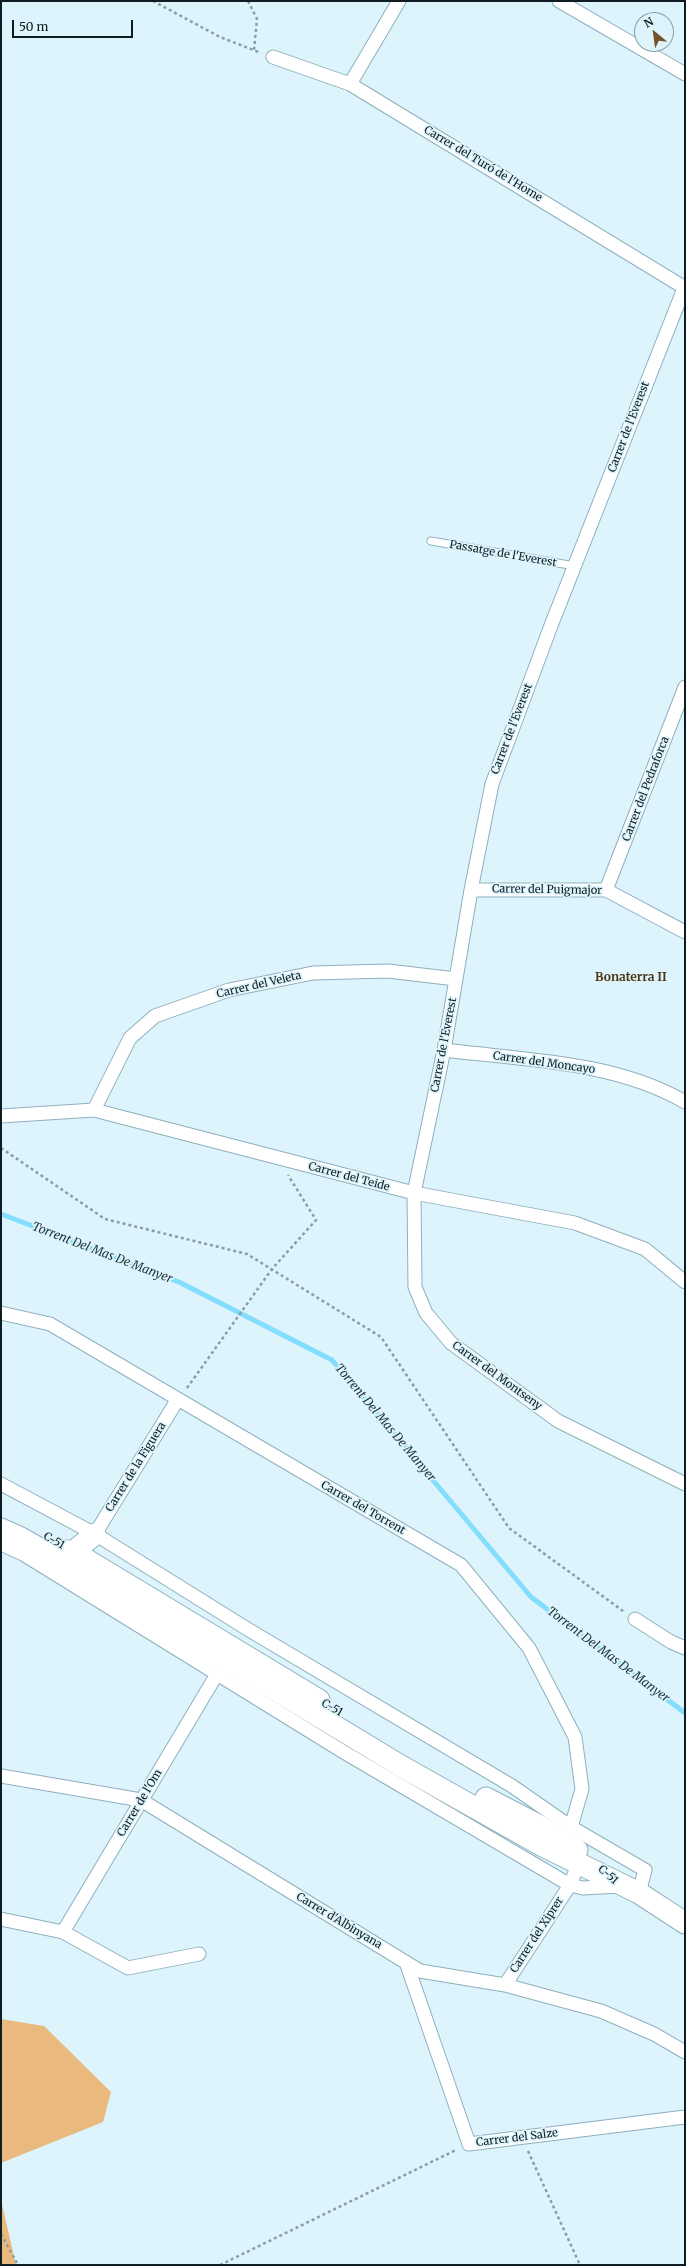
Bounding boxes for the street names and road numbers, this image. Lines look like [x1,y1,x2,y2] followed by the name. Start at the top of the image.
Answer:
[421,123,545,205] street label: Carrer del Turó de l'Home
[606,380,652,474] street label: Carrer de l'Everest
[448,538,558,570] street label: Passatge de l'Everest
[489,682,535,776] street label: Carrer de l'Everest
[620,735,672,843] street label: Carrer del Pedraforca
[492,882,602,898] street label: Carrer del Puigmajor
[215,969,303,1001] street label: Carrer del Veleta
[428,997,460,1093] street label: Carrer de l'Everest
[492,1049,596,1077] street label: Carrer del Moncayo
[307,1160,391,1194] street label: Carrer del Teide
[450,1339,544,1413] street label: Carrer del Montseny
[103,1420,169,1514] street label: Carrer de la Figuera
[319,1479,407,1537] street label: Carrer del Torrent
[41,1530,67,1552] street label: C-51
[319,1697,345,1719] street label: C-51
[115,1767,165,1839] street label: Carrer de l'Om
[595,1863,621,1887] street label: C-51
[294,1890,384,1952] street label: Carrer d'Albinyana
[508,1895,566,1975] street label: Carrer del Xiprer
[475,2126,559,2150] street label: Carrer del Salze

